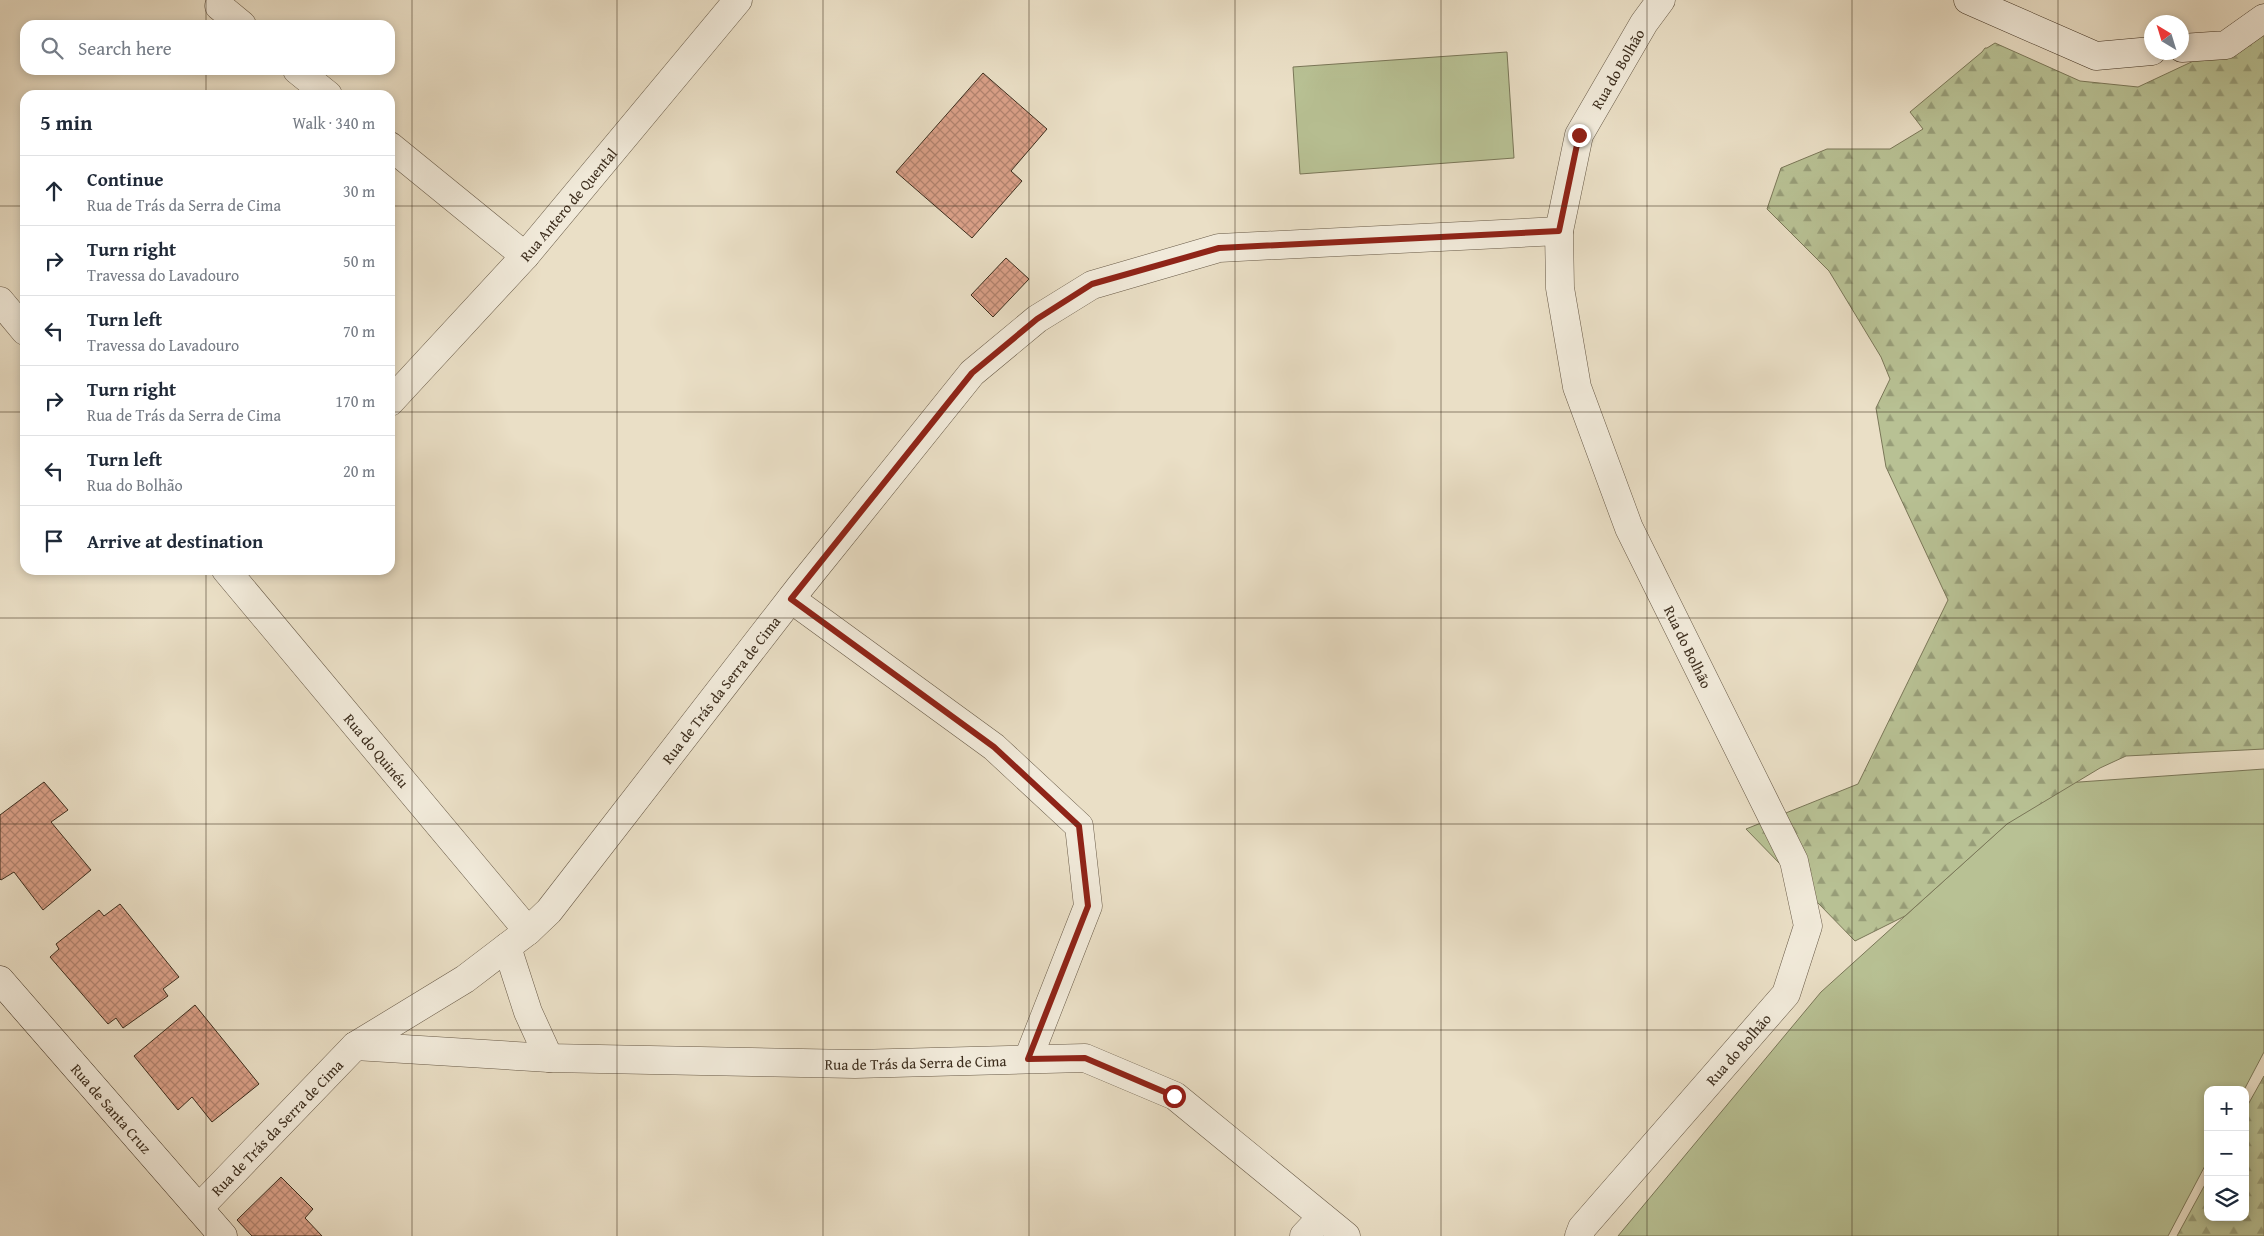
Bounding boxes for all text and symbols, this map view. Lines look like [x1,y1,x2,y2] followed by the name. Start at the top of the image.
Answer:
[2144,15,2189,60] north arrow
[20,20,395,75] search box
[1586,24,1649,113] street label: Rua do Bolhão
[38,34,66,62] icon: search
[78,34,172,62] text: Search here
[40,107,92,138] text: 5 min
[292,111,375,135] text: Walk · 340 m
[1568,124,1591,147] route end
[515,143,621,266] street label: Rua Antero de Quental
[87,165,164,193] text: Continue
[40,177,68,205] icon: ahead
[343,179,375,203] text: 30 m
[87,193,281,217] text: Rua de Trás da Serra de Cima
[87,235,176,263] text: Turn right
[40,247,68,275] icon: right
[343,249,375,273] text: 50 m
[87,263,239,287] text: Travessa do Lavadouro
[87,305,162,333] text: Turn left
[40,317,68,345] icon: left
[343,319,375,343] text: 70 m
[87,333,239,357] text: Travessa do Lavadouro
[87,375,176,403] text: Turn right
[40,387,68,415] icon: right
[335,389,375,413] text: 170 m
[87,403,281,427] text: Rua de Trás da Serra de Cima
[87,445,162,473] text: Turn left
[40,457,68,485] icon: left
[343,459,375,483] text: 20 m
[87,473,183,497] text: Rua do Bolhão
[40,527,68,555] icon: arrive
[87,527,263,555] text: Arrive at destination
[1659,602,1717,692] street label: Rua do Bolhão
[656,611,785,768] street label: Rua de Trás da Serra de Cima
[339,709,415,793] street label: Rua do Quinéu
[1701,1008,1776,1090] street label: Rua do Bolhão
[824,1050,1007,1075] street label: Rua de Trás da Serra de Cima
[206,1054,347,1200] street label: Rua de Trás da Serra de Cima
[67,1059,157,1158] street label: Rua de Santa Cruz
[1163,1085,1186,1108] route start
[2204,1086,2249,1221] map controls
[2204,1086,2249,1131] button: +
[2204,1131,2249,1176] button: −
[2204,1176,2249,1221] button: layers

